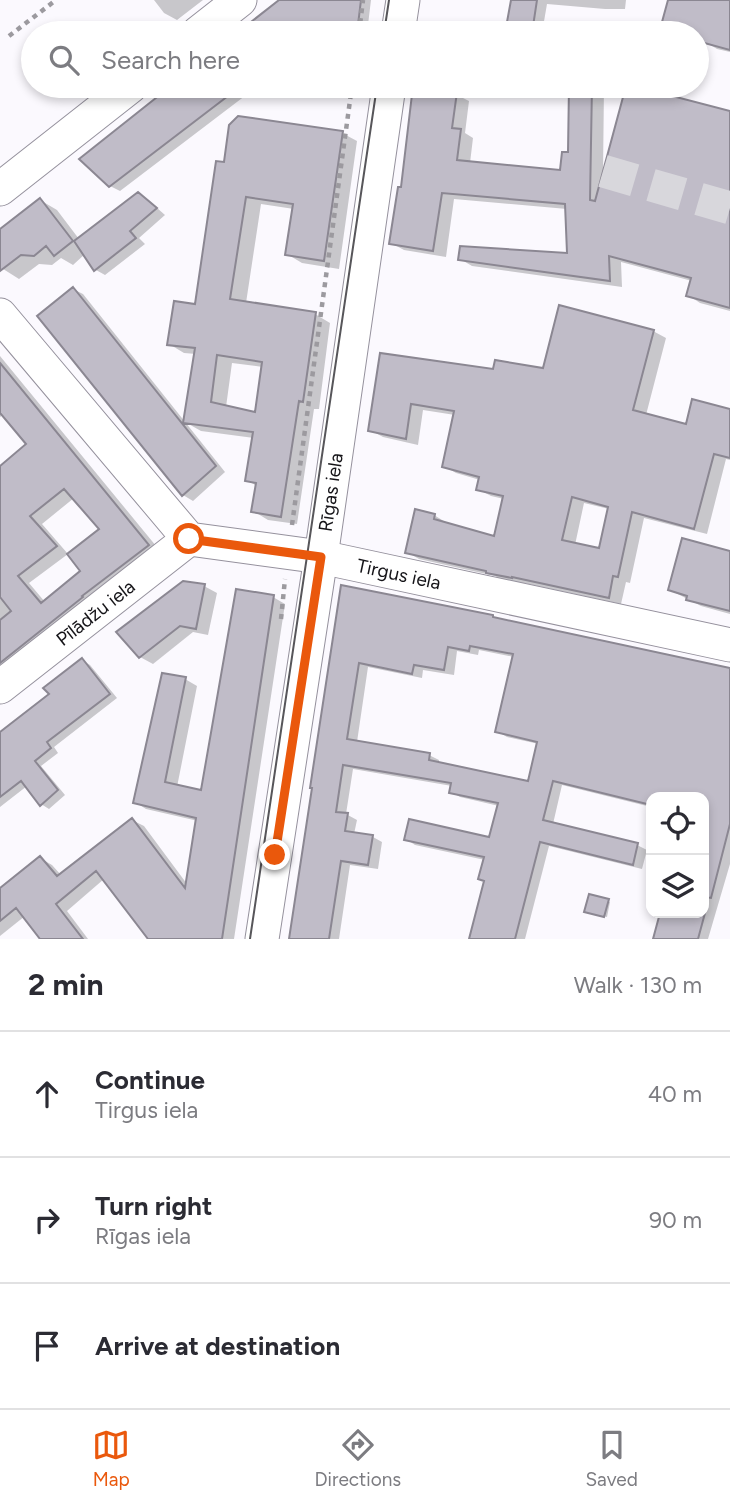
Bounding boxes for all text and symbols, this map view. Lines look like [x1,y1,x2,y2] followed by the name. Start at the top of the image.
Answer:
[21,21,709,98] search box
[45,41,83,79] icon: search
[101,44,240,76] text: Search here
[313,451,347,533] street label: Rīgas iela
[173,523,204,554] route start
[355,554,443,594] street label: Tirgus iela
[51,574,139,650] street label: Pīlādžu iela
[646,792,709,918] map controls
[646,792,709,855] button: locate
[259,839,290,870] route end
[646,855,709,918] button: layers
[28,966,104,1003] text: 2 min
[574,971,702,999] text: Walk · 130 m
[95,1064,205,1096] text: Continue
[28,1075,66,1113] icon: ahead
[648,1080,702,1108] text: 40 m
[95,1096,198,1124] text: Tirgus iela
[95,1190,212,1222] text: Turn right
[28,1201,66,1239] icon: right
[649,1206,702,1234] text: 90 m
[95,1222,191,1250] text: Rīgas iela
[28,1327,66,1365] icon: arrive
[95,1330,340,1362] text: Arrive at destination
[92,1426,130,1491] tab: Map
[314,1426,401,1491] tab: Directions
[585,1426,638,1491] tab: Saved

